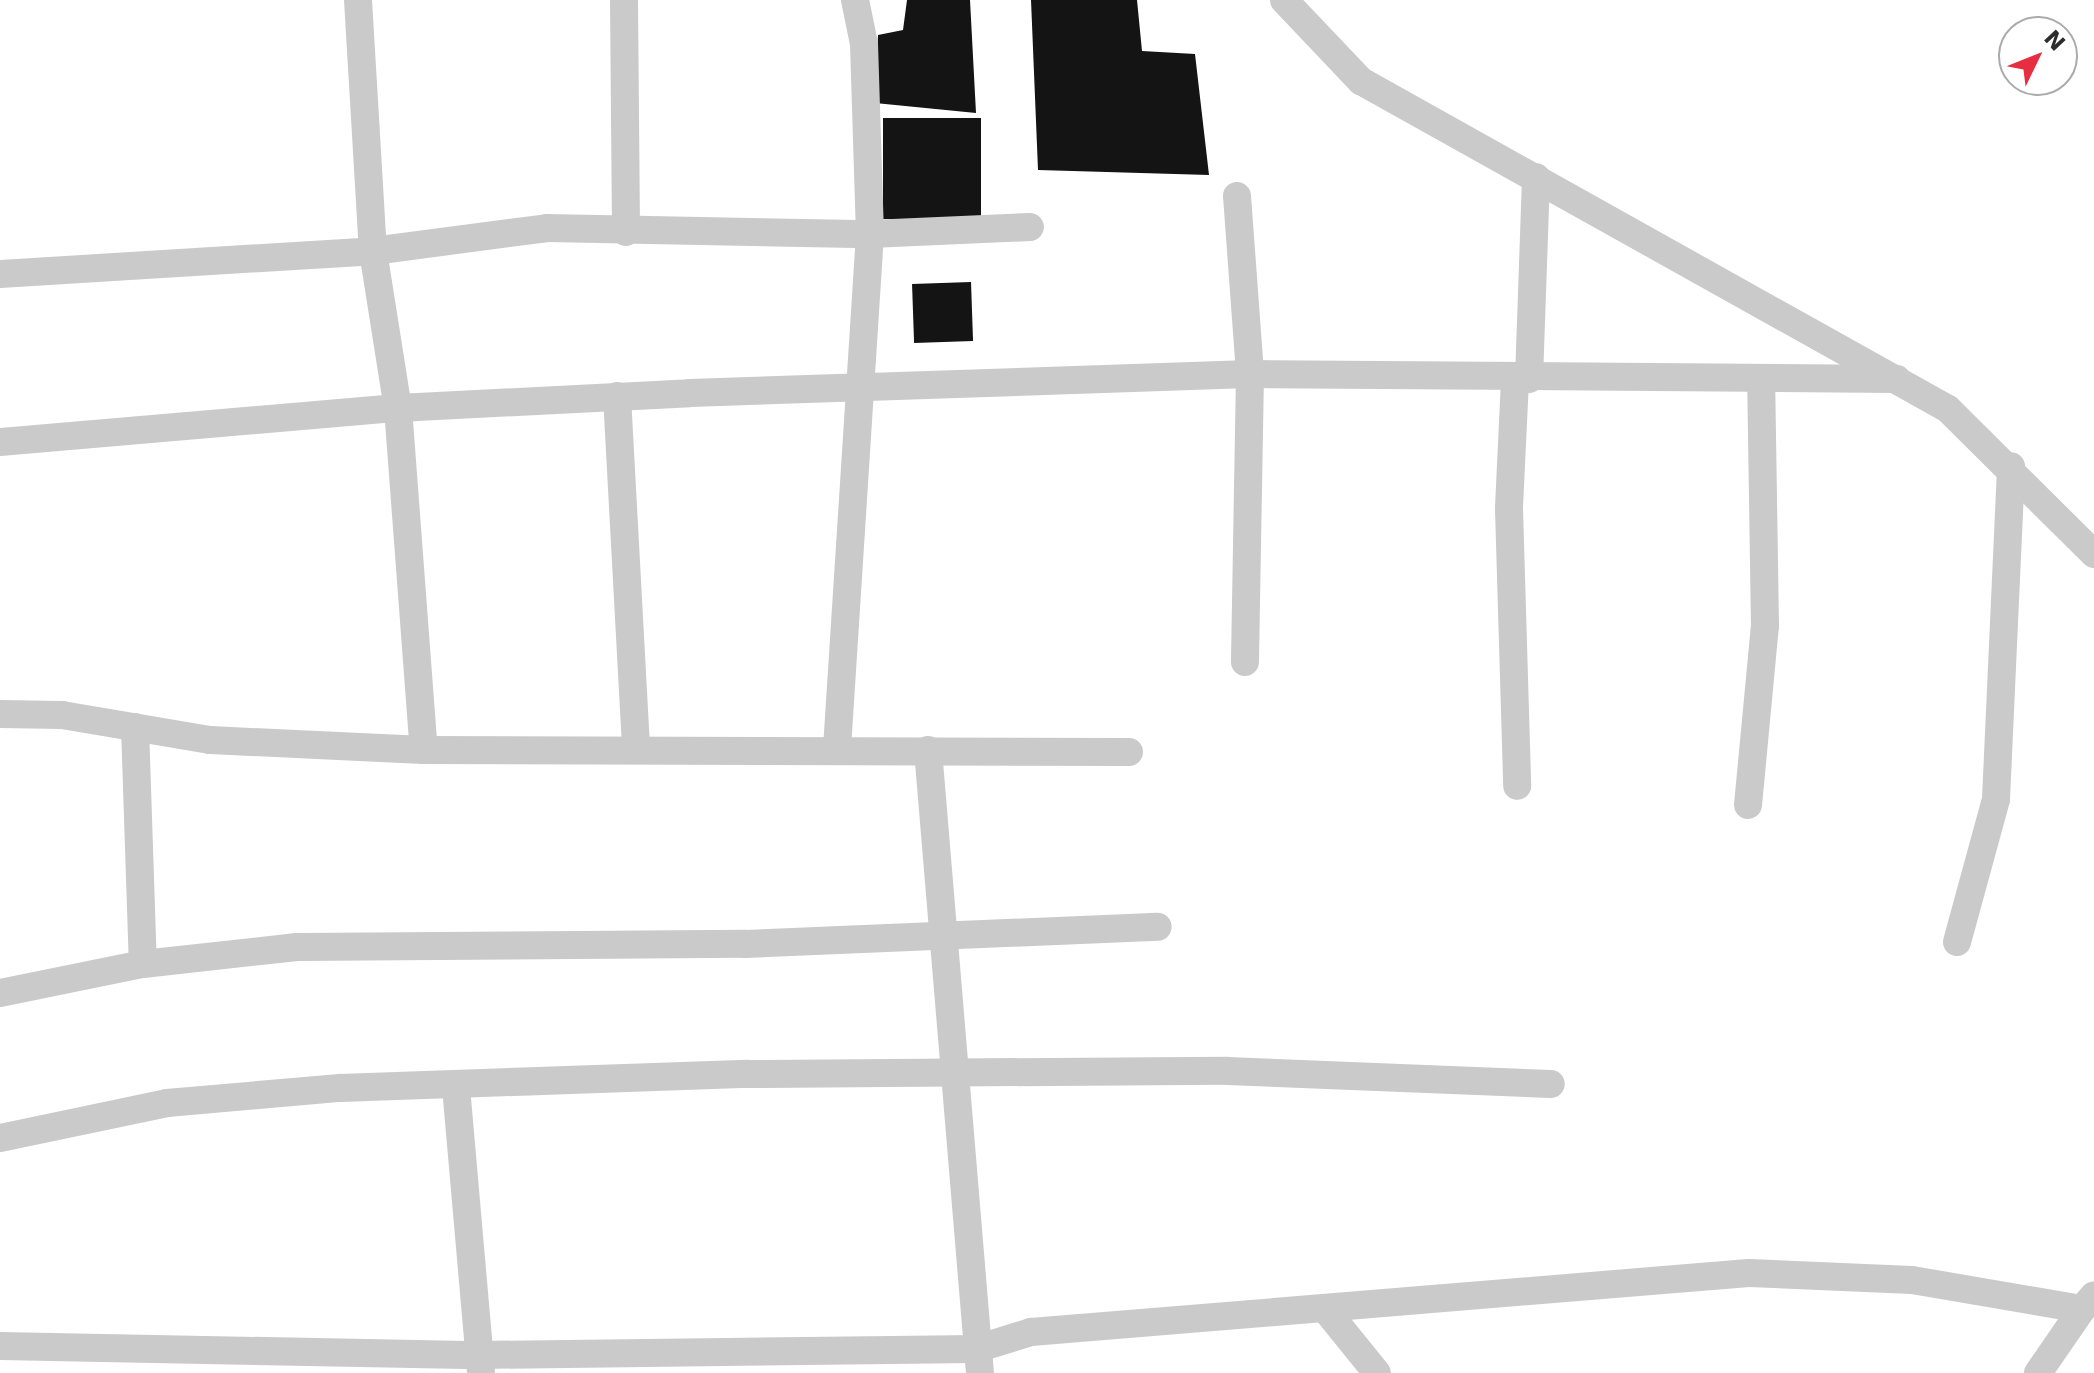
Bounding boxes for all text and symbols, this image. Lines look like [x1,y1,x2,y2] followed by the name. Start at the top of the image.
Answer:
[1998,16,2078,96] north arrow
[2039,25,2070,56] text: N

